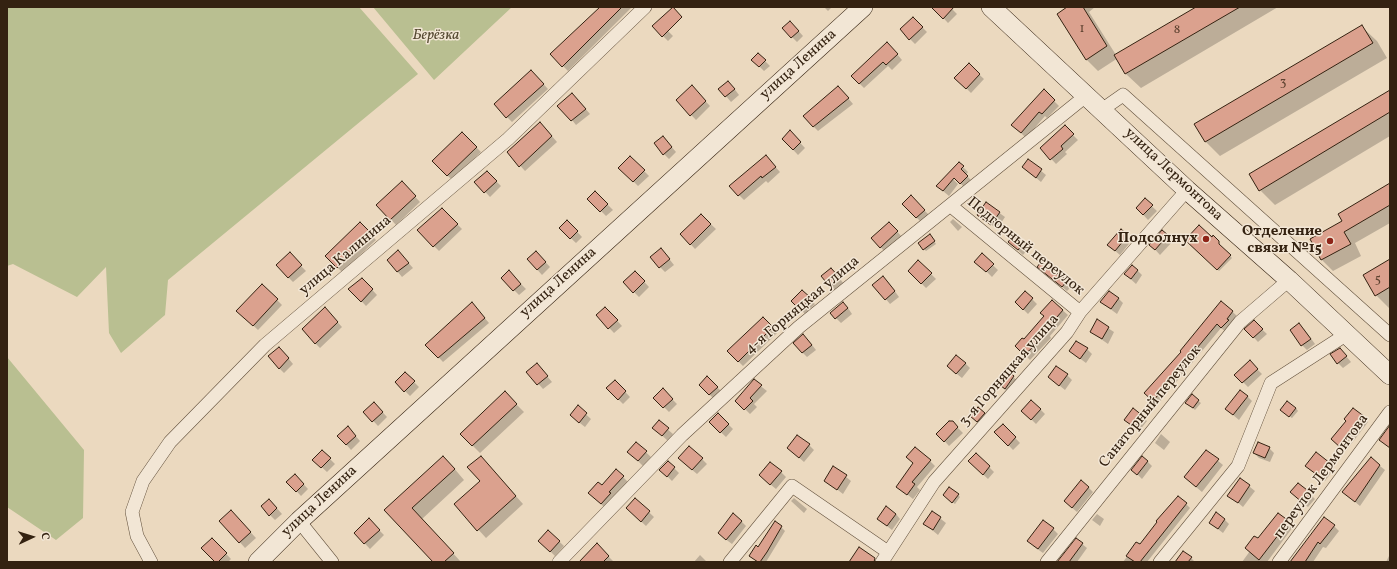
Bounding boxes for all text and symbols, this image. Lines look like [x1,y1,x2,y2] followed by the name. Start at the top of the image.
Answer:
[1079,22,1085,38] house number: 1
[1174,23,1180,39] house number: 8
[757,26,841,104] street label: улица Ленина
[413,27,459,45] park label: Берёзка
[1280,76,1286,92] house number: 3
[1120,125,1226,225] street label: улица Лермонтова
[963,194,1087,300] street label: Подгорный переулок
[296,212,396,300] street label: улица Калинина
[1242,223,1322,258] place label: Отделение связи №15
[1118,230,1198,248] place label: Подсолнух
[1201,234,1211,244] marker: Подсолнух
[1325,236,1335,246] marker: Отделение связи №15
[517,244,601,322] street label: улица Ленина
[742,253,864,359] street label: 4-я Горняцкая улица
[1375,273,1381,289] house number: 5
[956,311,1064,431] street label: 3-я Горняцкая улица
[1096,342,1206,472] street label: Санаторный переулок
[1271,411,1373,543] street label: переулок Лермонтова
[278,462,362,542] street label: улица Ленина
[12,517,52,557] north arrow
[37,532,52,540] text: С

